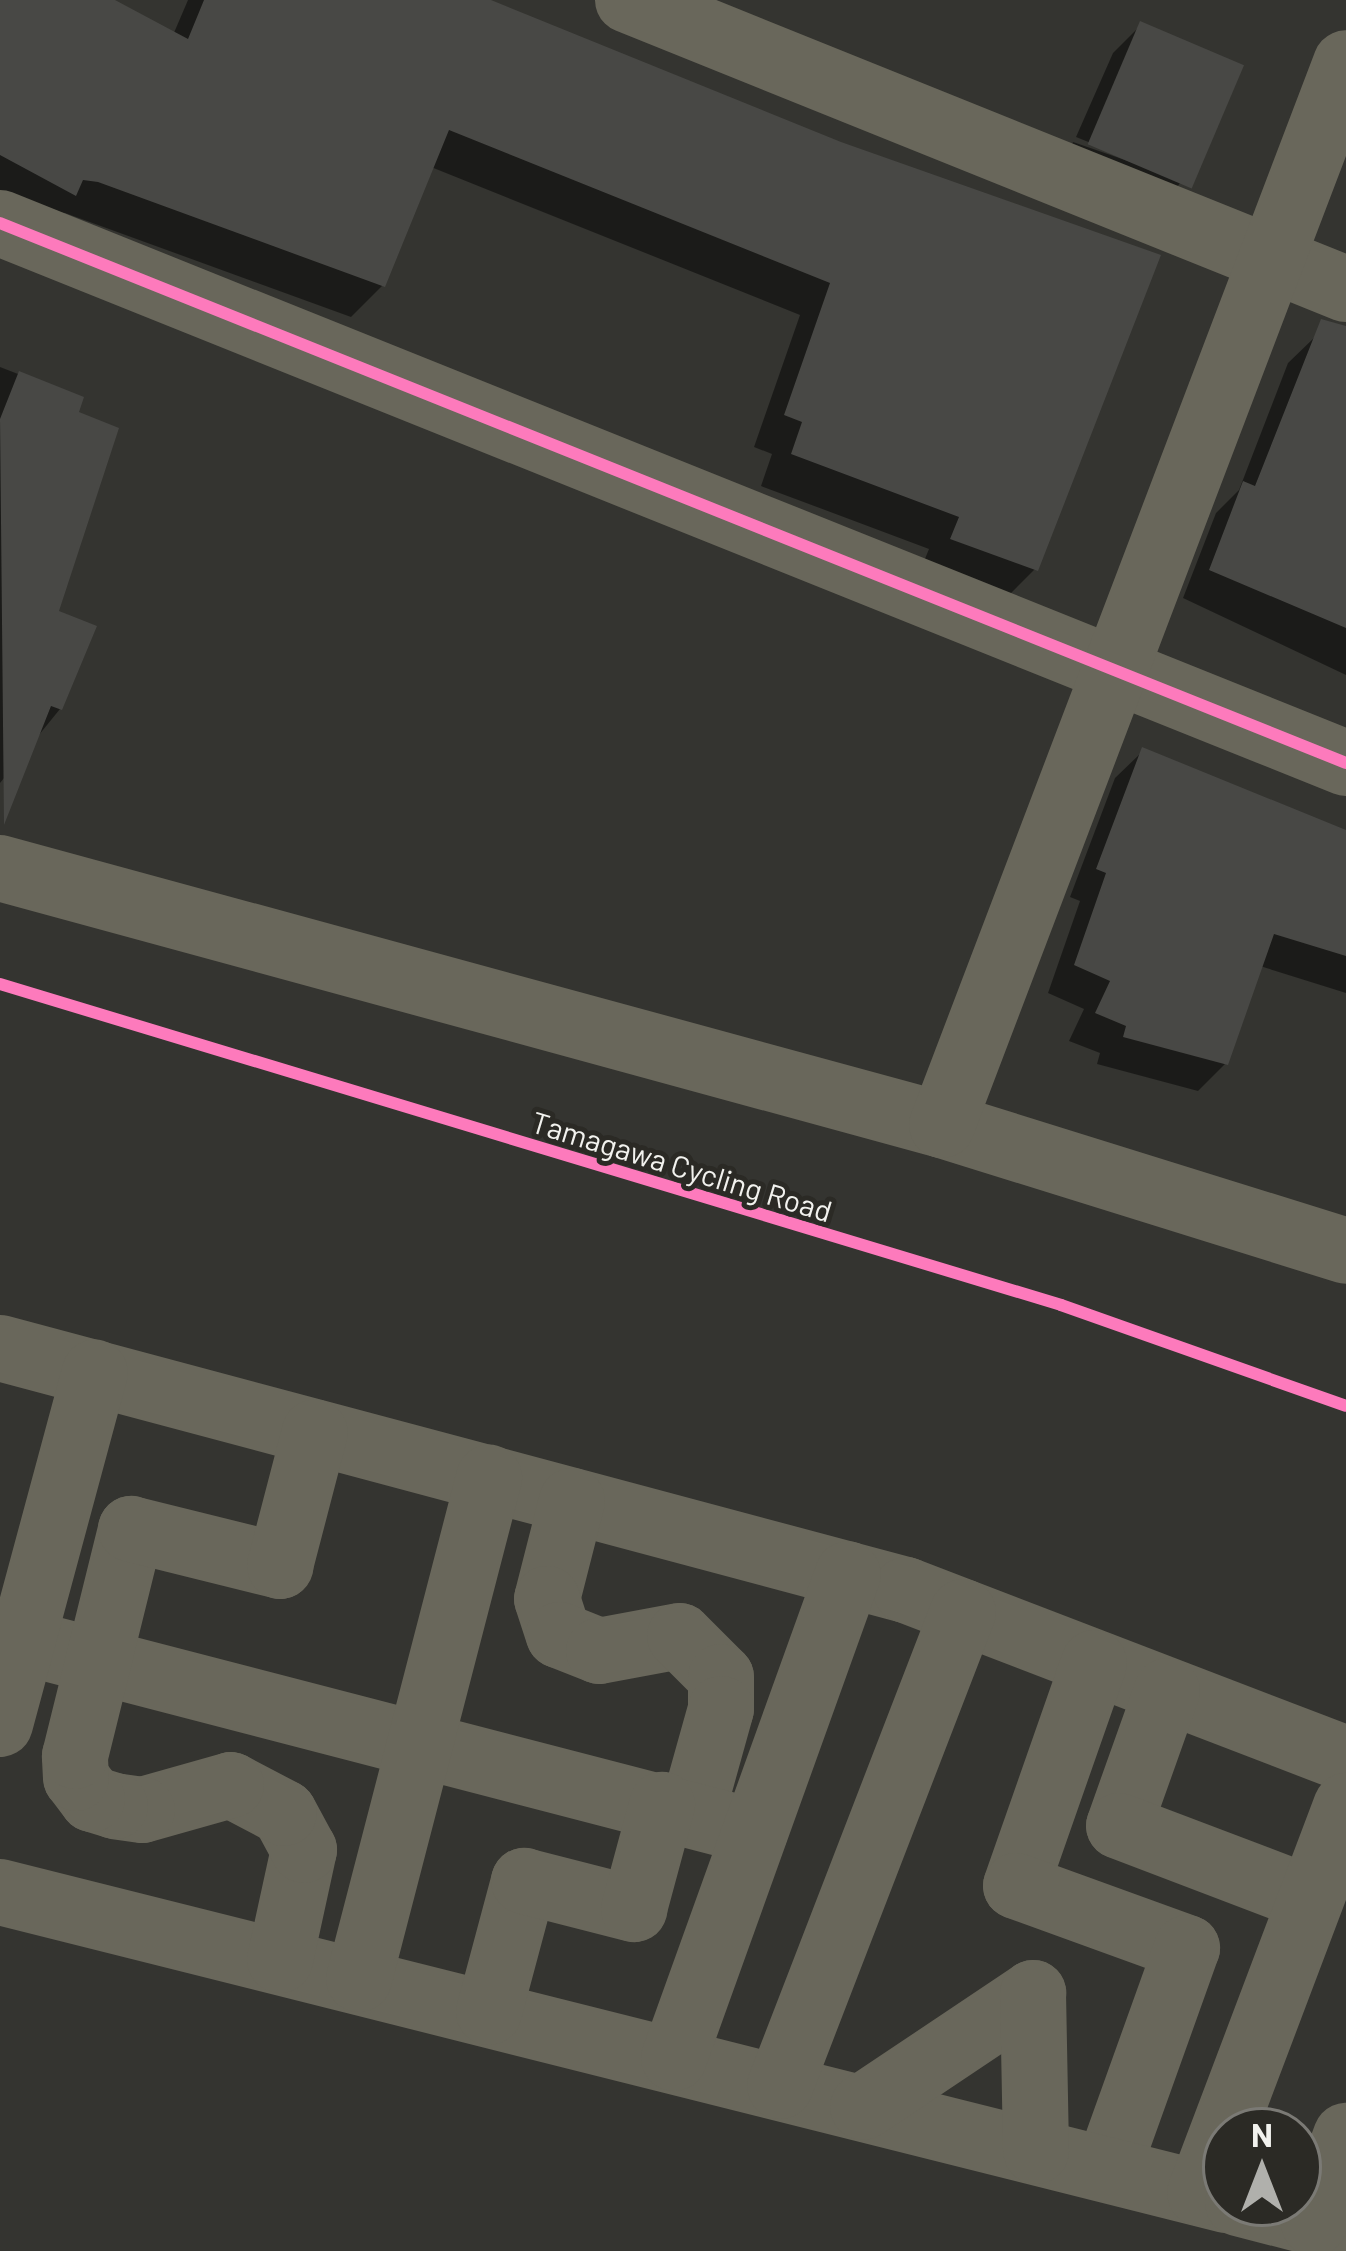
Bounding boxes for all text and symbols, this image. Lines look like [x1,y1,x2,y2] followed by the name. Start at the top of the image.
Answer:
[527,1103,837,1229] street label: Tamagawa Cycling Road
[1202,2107,1322,2227] north arrow
[1251,2114,1273,2154] text: N

